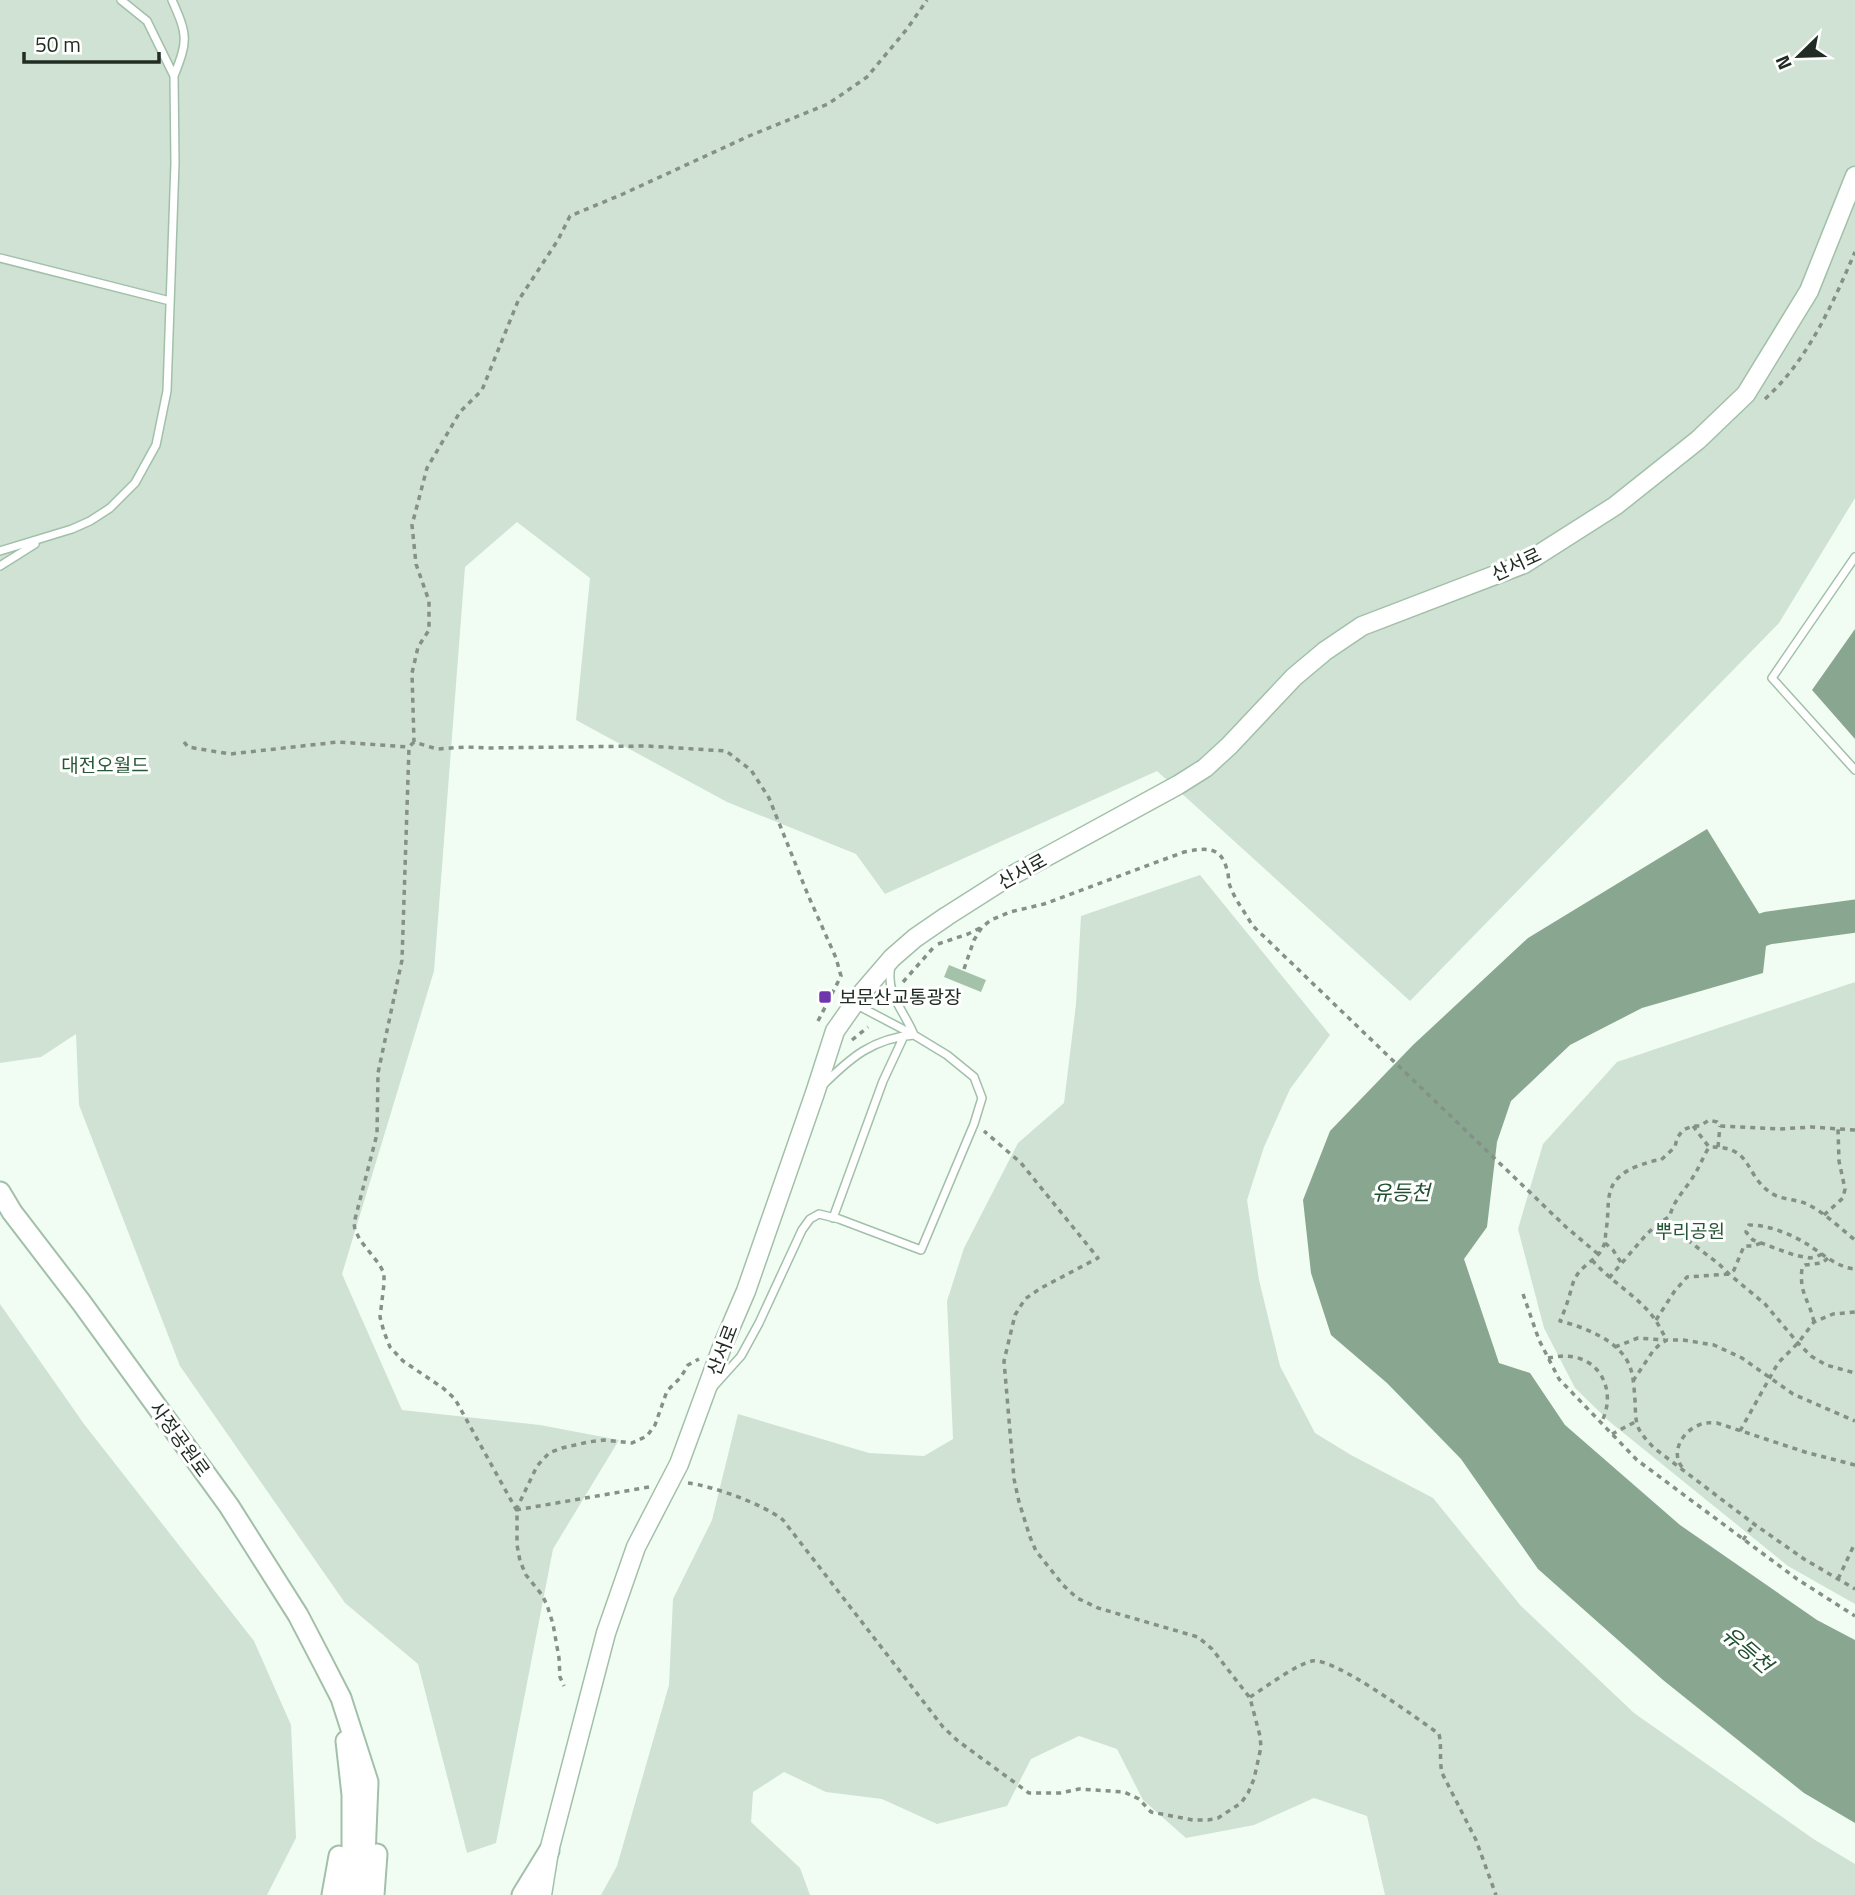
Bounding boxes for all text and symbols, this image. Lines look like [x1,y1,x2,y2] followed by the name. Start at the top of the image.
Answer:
[24,21,159,65] scale bar
[1764,21,1834,91] north arrow
[35,28,81,60] text: 50 m
[1767,51,1799,75] text: N
[1486,539,1546,588] street label: 산서로
[61,750,149,779] park label: 대전오월드
[992,845,1052,896] street label: 산서로
[839,982,961,1011] place label: 보문산교통광장
[817,989,833,1005] marker: 보문산교통광장
[1372,1176,1433,1208] water label: 유등천
[1655,1216,1725,1245] park label: 뿌리공원
[699,1320,744,1380] street label: 산서로
[143,1395,218,1483] street label: 사정공원로
[1715,1618,1782,1682] water label: 유등천

